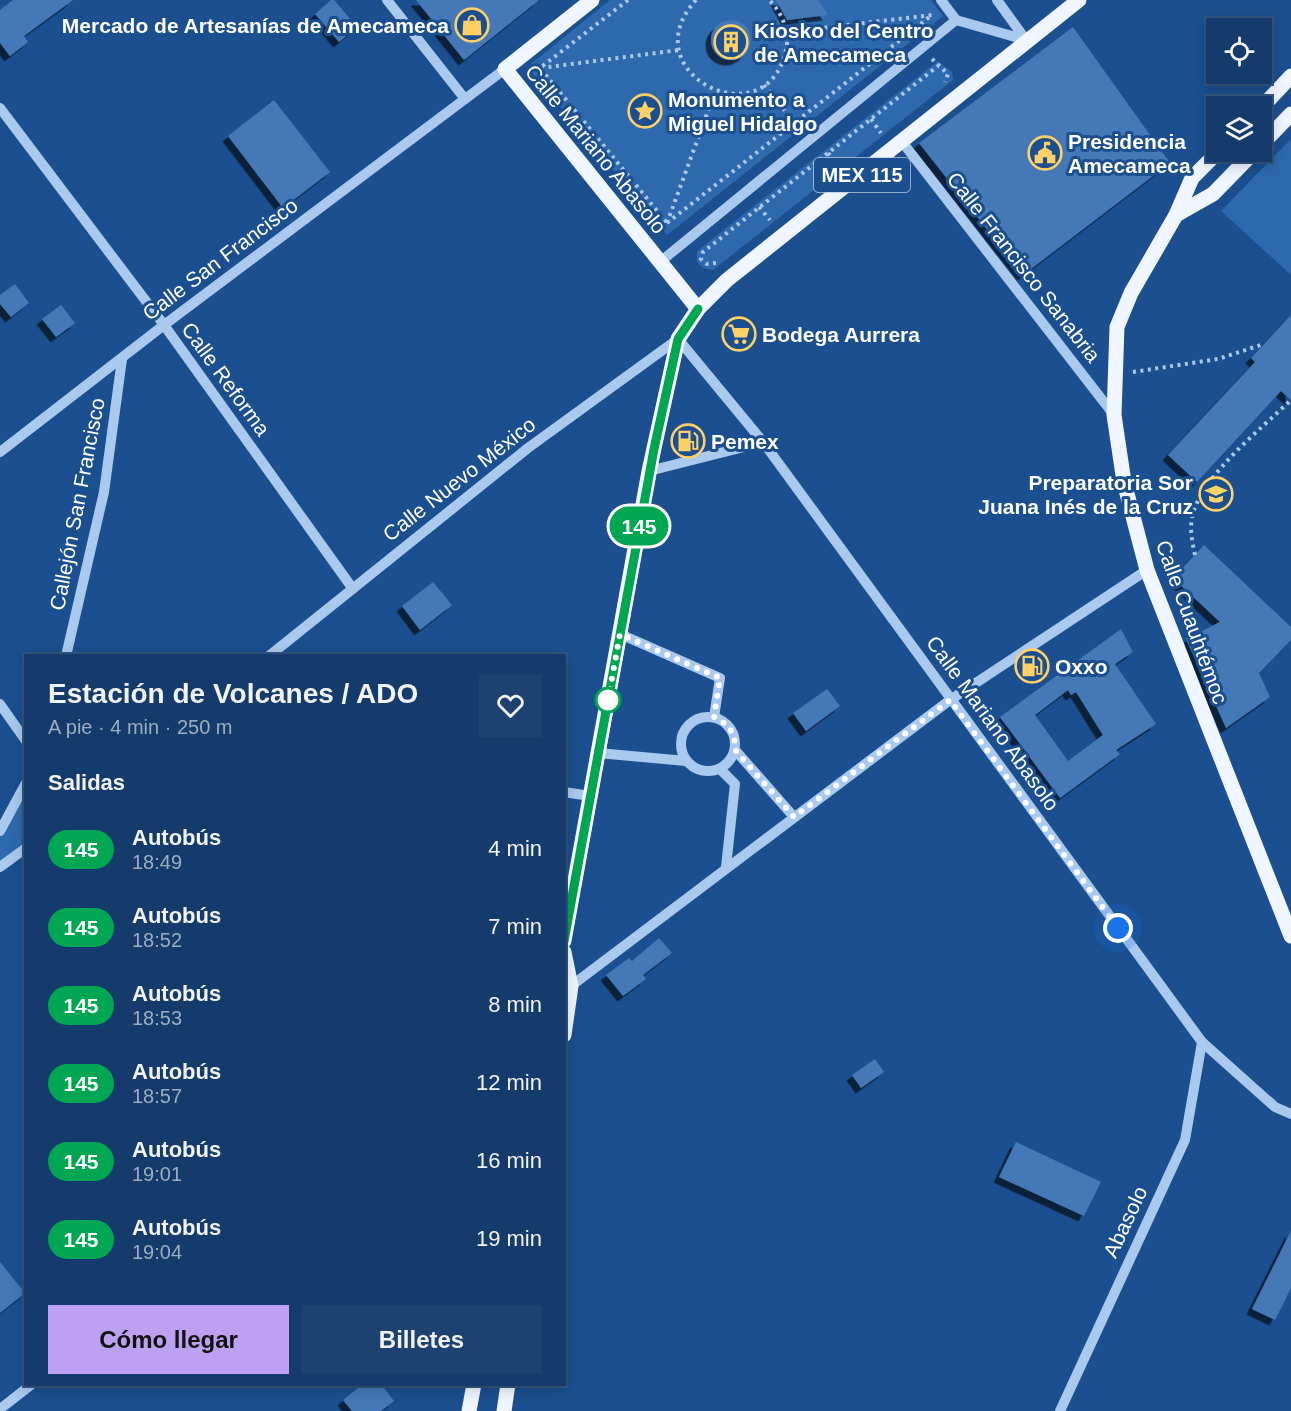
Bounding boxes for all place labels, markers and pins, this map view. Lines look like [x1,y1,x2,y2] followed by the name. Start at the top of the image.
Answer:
[454,7,490,43] shop icon: Mercado de Artesanías de Amecameca
[62,14,449,37] place label: Mercado de Artesanías de Amecameca
[754,19,934,66] place label: Kiosko del Centro de Amecameca
[713,24,749,60] building icon: Kiosko del Centro de Amecameca
[668,88,817,135] place label: Monumento a Miguel Hidalgo
[627,93,663,129] place icon: Monumento a Miguel Hidalgo
[1068,130,1191,177] place label: Presidencia Amecameca
[1027,135,1063,171] public building icon: Presidencia Amecameca
[721,316,757,352] supermarket icon: Bodega Aurrera
[762,323,920,346] place label: Bodega Aurrera
[670,423,706,459] fuel station icon: Pemex
[711,430,779,453] place label: Pemex
[978,471,1193,518] place label: Preparatoria Sor Juana Inés de la Cruz
[1198,476,1234,512] school or university icon: Preparatoria Sor Juana Inés de la Cruz
[1014,648,1050,684] fuel station icon: Oxxo
[1055,655,1108,678] place label: Oxxo
[595,687,621,713] unlabelled marker

